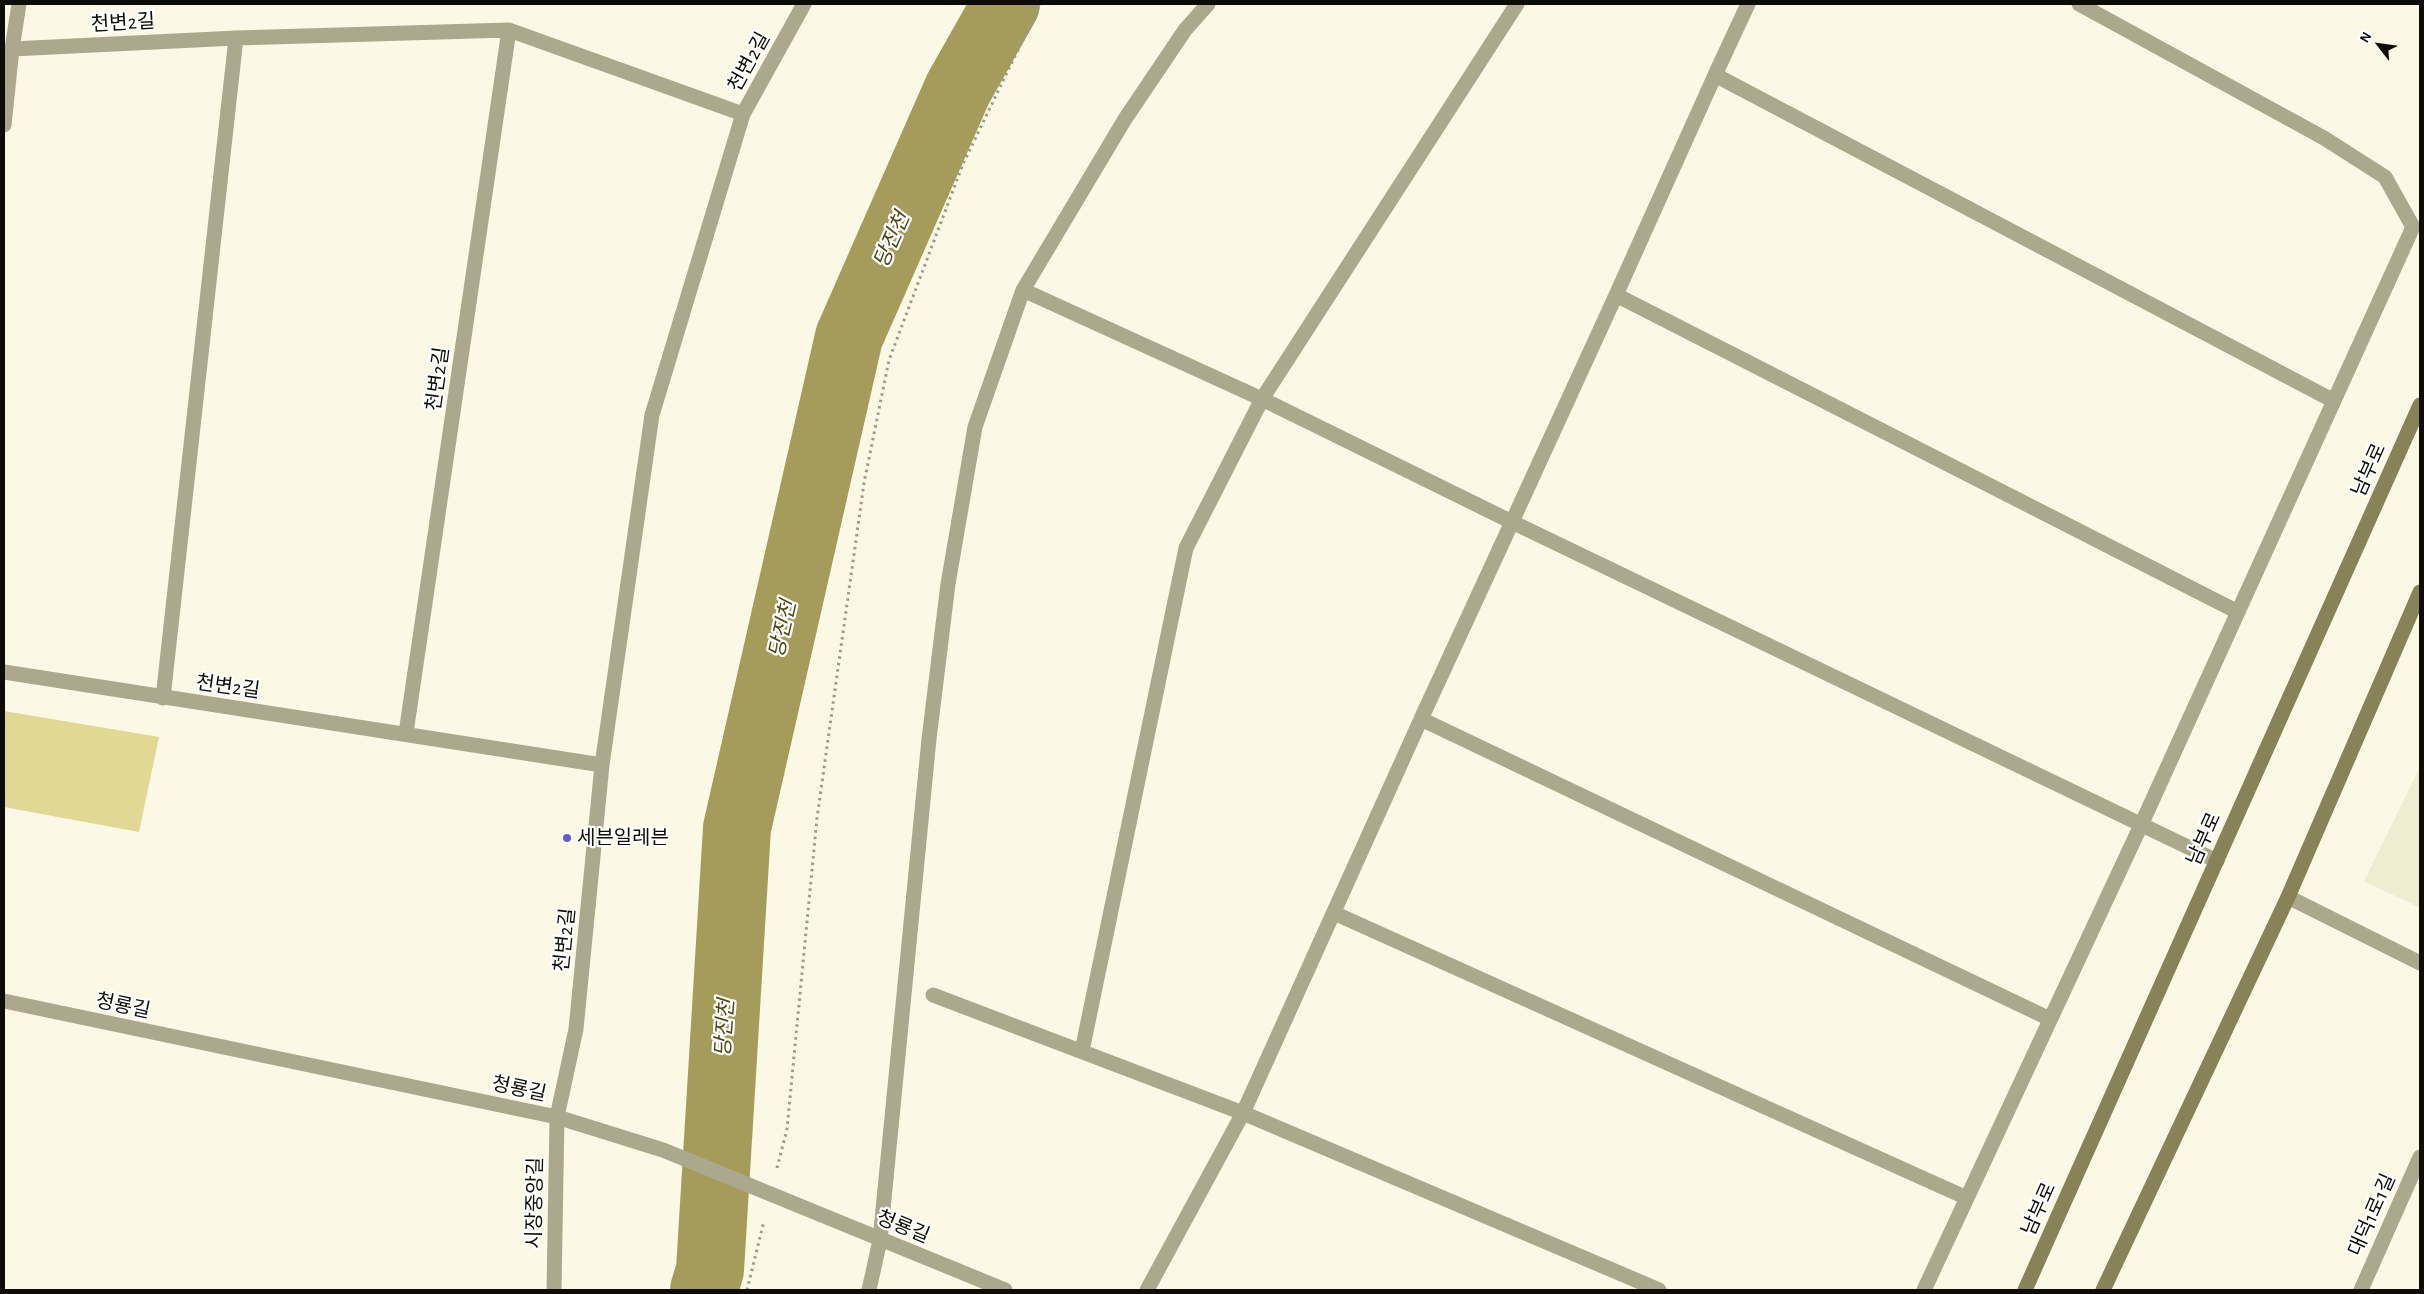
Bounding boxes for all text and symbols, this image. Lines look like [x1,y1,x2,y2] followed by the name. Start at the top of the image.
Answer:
[90,9,156,37] street label: 천변2길
[2354,20,2404,70] north arrow
[723,28,775,96] street label: 천변2길
[2358,30,2375,45] text: N
[869,208,915,272] water label: 당진천
[422,345,454,413] street label: 천변2길
[2347,440,2391,500] street label: 남부로
[764,598,802,660] water label: 당진천
[194,671,262,703] street label: 천변2길
[2182,809,2226,869] street label: 남부로
[577,826,669,850] place label: 세븐일레븐
[561,832,573,844] marker: 세븐일레븐
[550,907,580,973] street label: 천변2길
[94,989,152,1023] street label: 청룡길
[710,998,740,1058] water label: 당진천
[490,1072,548,1106] street label: 청룡길
[522,1157,548,1249] street label: 시장중앙길
[2343,1170,2401,1260] street label: 대덕1로1길
[2017,1179,2061,1239] street label: 남부로
[873,1206,933,1248] street label: 청룡길

